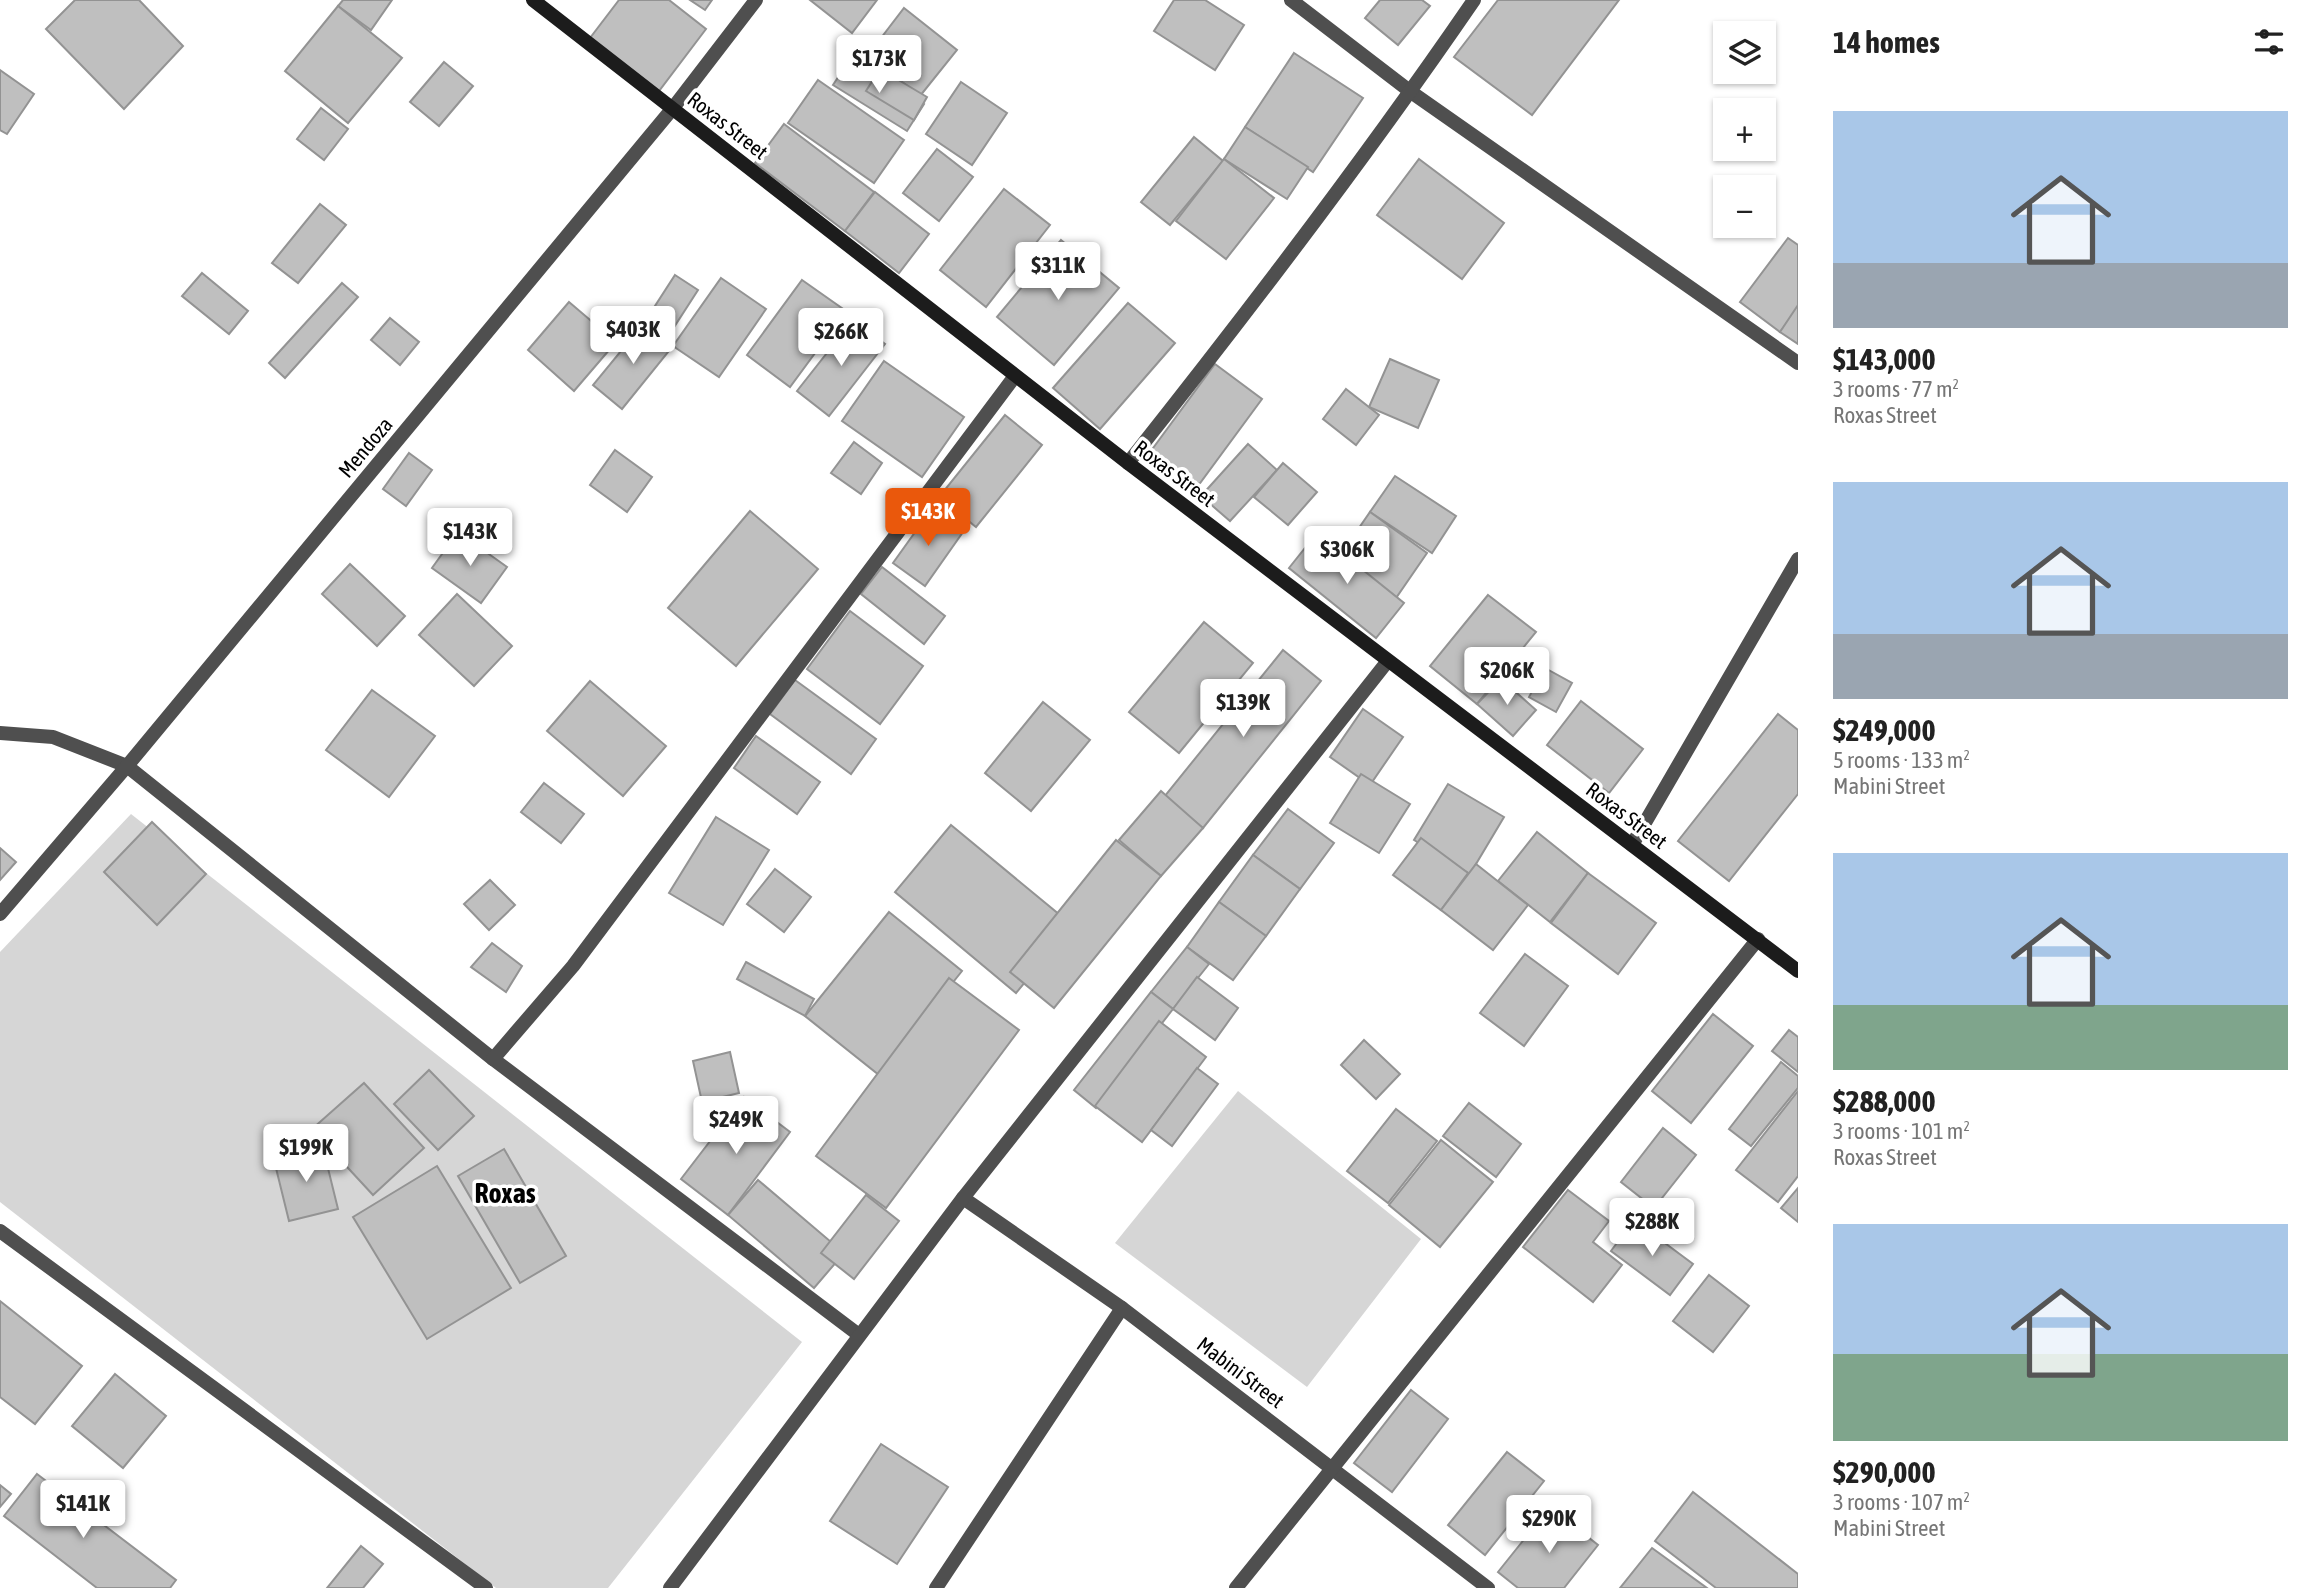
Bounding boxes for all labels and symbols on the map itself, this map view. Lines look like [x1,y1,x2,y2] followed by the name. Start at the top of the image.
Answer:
[830,36,928,95] pin: $173K
[683,86,773,164] street label: Roxas Street
[1009,243,1107,302] pin: $311K
[584,306,682,366] pin: $403K
[792,308,890,368] pin: $266K
[333,412,397,482] street label: Mendoza
[1130,435,1220,511] street label: Roxas Street
[879,489,977,548] pin: $143K
[421,508,519,568] pin: $143K
[1298,526,1396,586] pin: $306K
[1458,648,1556,707] pin: $206K
[1194,680,1292,739] pin: $139K
[1582,777,1672,853] street label: Roxas Street
[687,1096,785,1156] pin: $249K
[257,1124,355,1184] pin: $199K
[474,1177,536,1209] district label: Roxas
[1603,1198,1701,1258] pin: $288K
[1193,1332,1289,1412] street label: Mabini Street
[34,1480,132,1540] pin: $141K
[1500,1496,1598,1555] pin: $290K

